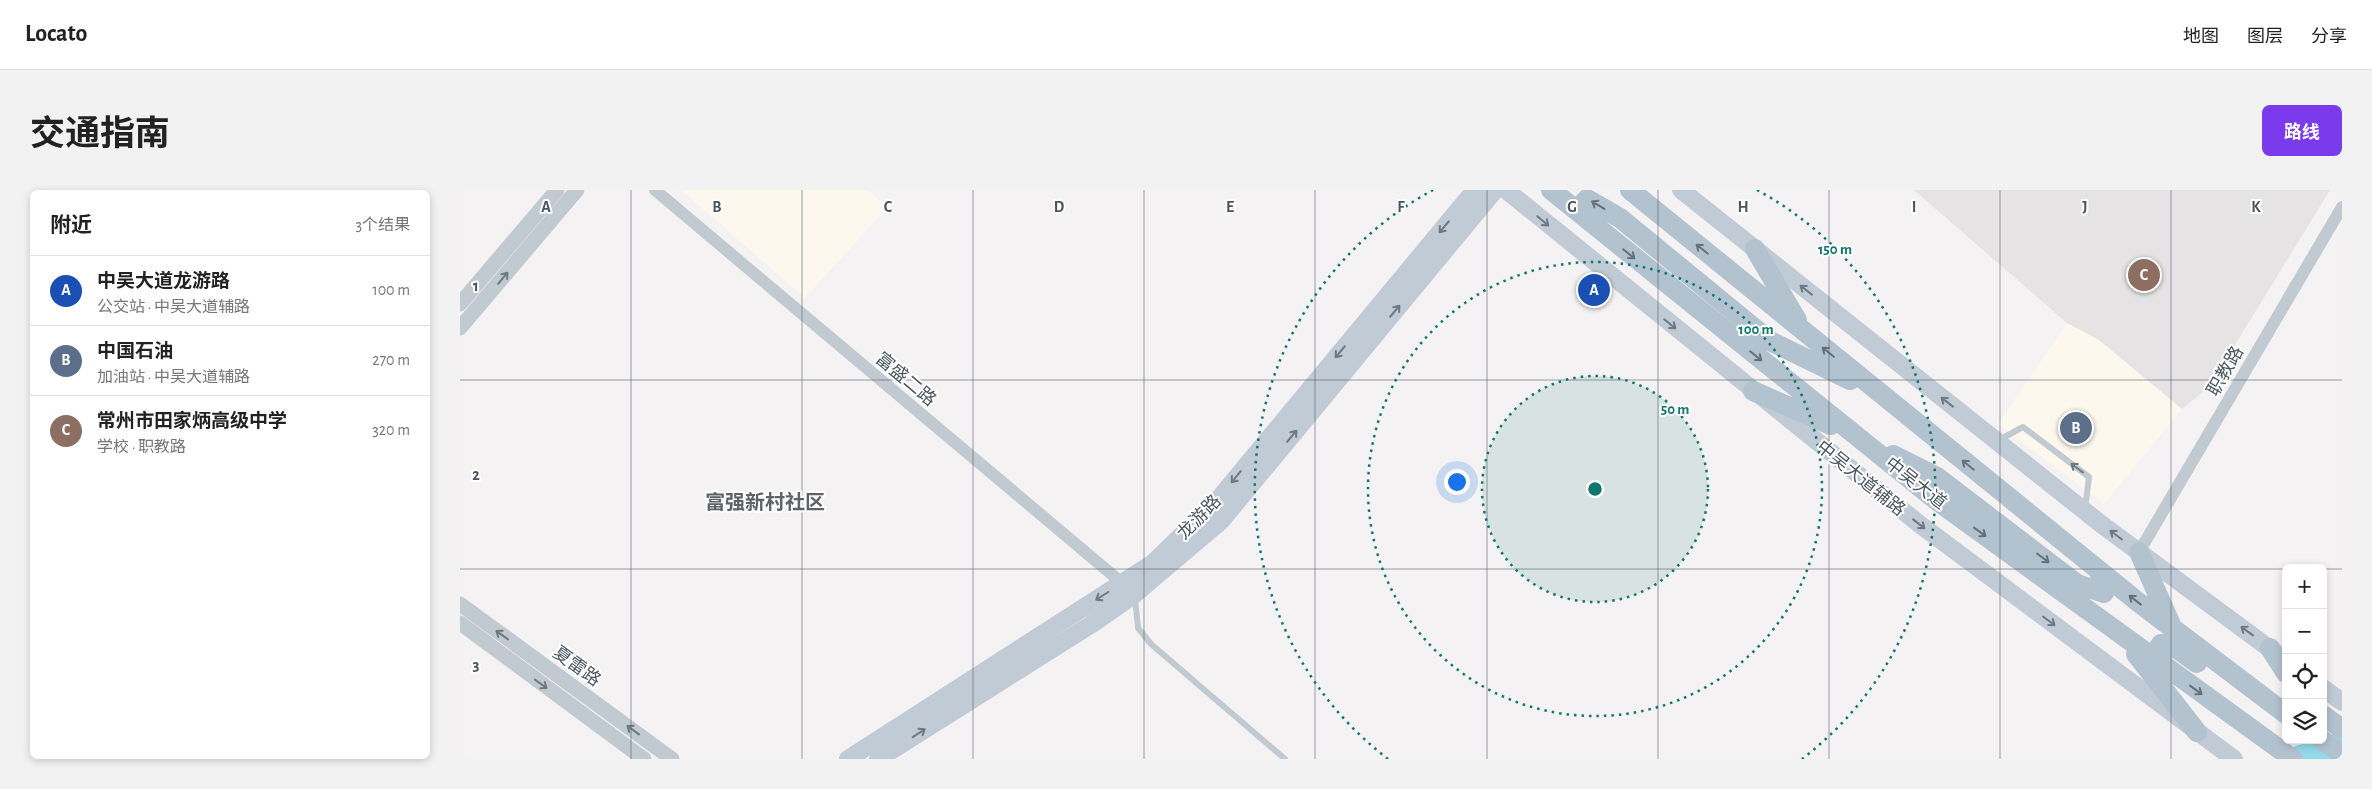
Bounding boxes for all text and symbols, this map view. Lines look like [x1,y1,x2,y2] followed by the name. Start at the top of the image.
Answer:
[25,22,87,46] text: Locato
[2183,28,2219,46] text: 地图
[2247,28,2283,46] text: 图层
[2311,28,2347,46] text: 分享
[2262,105,2342,156] button: 路线
[30,117,170,152] text: 交通指南
[541,199,551,215] text: A
[712,199,722,215] text: B
[884,199,893,215] text: C
[1054,199,1065,215] text: D
[1226,199,1234,215] text: E
[1397,199,1405,215] text: F
[1567,199,1577,215] text: G
[1591,199,1605,209] one-way arrow
[1737,199,1749,215] text: H
[1912,199,1916,215] text: I
[2082,199,2088,215] text: J
[2251,199,2261,215] text: K
[50,215,92,236] text: 附近
[1537,216,1550,227] one-way arrow
[355,217,410,233] text: 3个结果
[1438,221,1450,234] one-way arrow
[1818,242,1852,257] text: 150 m
[1696,243,1709,254] one-way arrow
[1623,249,1636,260] one-way arrow
[2128,256,2160,294] pin: C
[497,271,508,284] one-way arrow
[1578,271,1610,309] pin: A
[97,272,230,291] text: 中吴大道龙游路
[473,278,479,294] text: 1
[61,282,71,298] text: A
[372,282,410,298] text: 100 m
[1800,284,1813,295] one-way arrow
[97,299,250,315] text: 公交站 · 中吴大道辅路
[1389,305,1400,318] one-way arrow
[1663,318,1676,329] one-way arrow
[1738,322,1774,337] text: 100 m
[97,342,173,361] text: 中国石油
[2203,343,2247,399] street label: 职教路
[1334,346,1346,359] one-way arrow
[1822,346,1835,357] one-way arrow
[872,348,940,410] street label: 富盛二路
[1749,351,1763,361] one-way arrow
[61,352,71,368] text: B
[372,352,410,368] text: 270 m
[97,369,250,385] text: 加油站 · 中吴大道辅路
[1941,396,1954,407] one-way arrow
[1661,402,1689,417] text: 50 m
[2060,409,2092,447] pin: B
[97,412,287,431] text: 常州市田家炳高级中学
[62,422,70,438] text: C
[372,422,410,438] text: 320 m
[1286,430,1297,443] one-way arrow
[1813,436,1909,520] street label: 中吴大道辅路
[97,439,186,455] text: 学校 · 职教路
[1881,453,1951,513] street label: 中吴大道
[1962,460,1975,471] one-way arrow
[2070,463,2084,473] one-way arrow
[472,467,480,483] text: 2
[1444,469,1470,495] your location
[1231,471,1242,484] one-way arrow
[1586,480,1604,498] centre of rings
[705,491,825,513] district label: 富强新村社区
[1173,491,1225,543] street label: 龙游路
[1912,518,1925,529] one-way arrow
[1973,527,1987,537] one-way arrow
[2109,530,2123,540] one-way arrow
[2036,553,2050,563] one-way arrow
[2282,564,2327,744] map controls
[2282,564,2327,609] button: +
[1096,591,1110,601] one-way arrow
[2128,595,2142,605] one-way arrow
[2282,609,2327,654] button: −
[2042,616,2056,626] one-way arrow
[2240,626,2254,637] one-way arrow
[496,629,509,640] one-way arrow
[549,642,605,690] street label: 夏雷路
[2282,654,2327,699] button: locate
[473,657,480,673] text: 3
[534,678,548,689] one-way arrow
[2189,685,2203,695] one-way arrow
[2282,699,2327,744] button: layers
[626,725,640,735] one-way arrow
[911,727,925,737] one-way arrow

